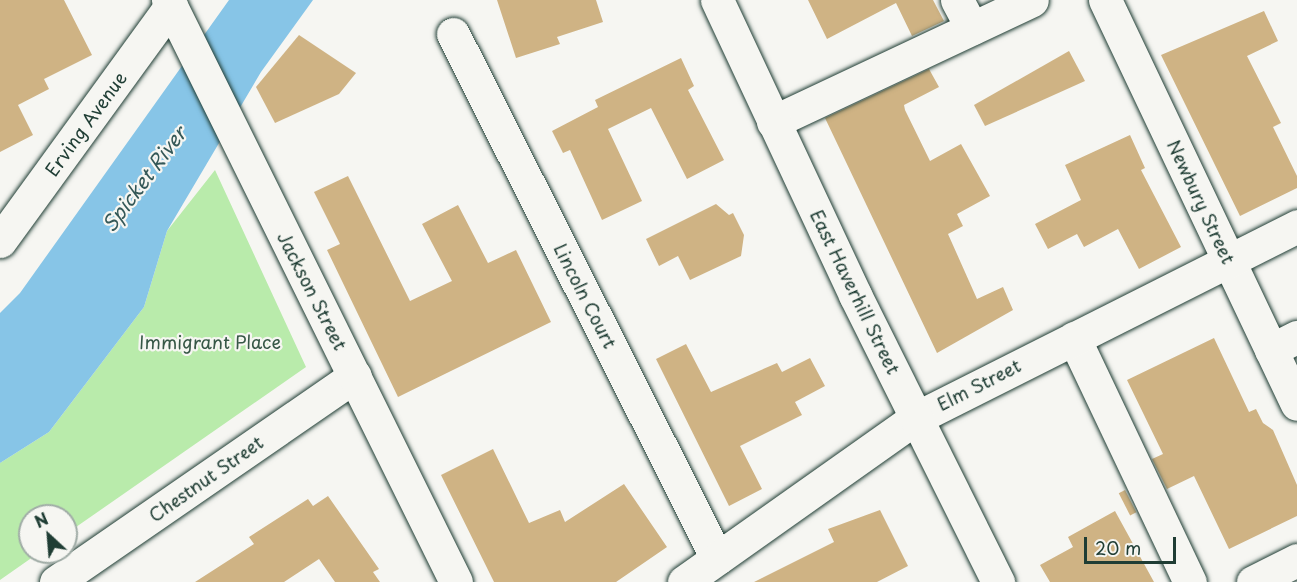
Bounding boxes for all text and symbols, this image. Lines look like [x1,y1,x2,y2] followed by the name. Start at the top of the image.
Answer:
[41,68,131,180] street label: Erving Avenue
[96,121,192,237] water label: Spicket River
[1162,136,1240,268] street label: Newbury Street
[806,206,904,378] street label: East Haverhill Street
[273,229,351,353] street label: Jackson Street
[549,240,621,352] street label: Lincoln Court
[139,331,281,353] park label: Immigrant Place
[933,355,1025,415] street label: Elm Street
[144,431,268,527] street label: Chestnut Street
[18,504,78,564] north arrow
[30,506,52,533] text: N
[1087,525,1178,563] scale bar
[1095,534,1141,561] text: 20 m

